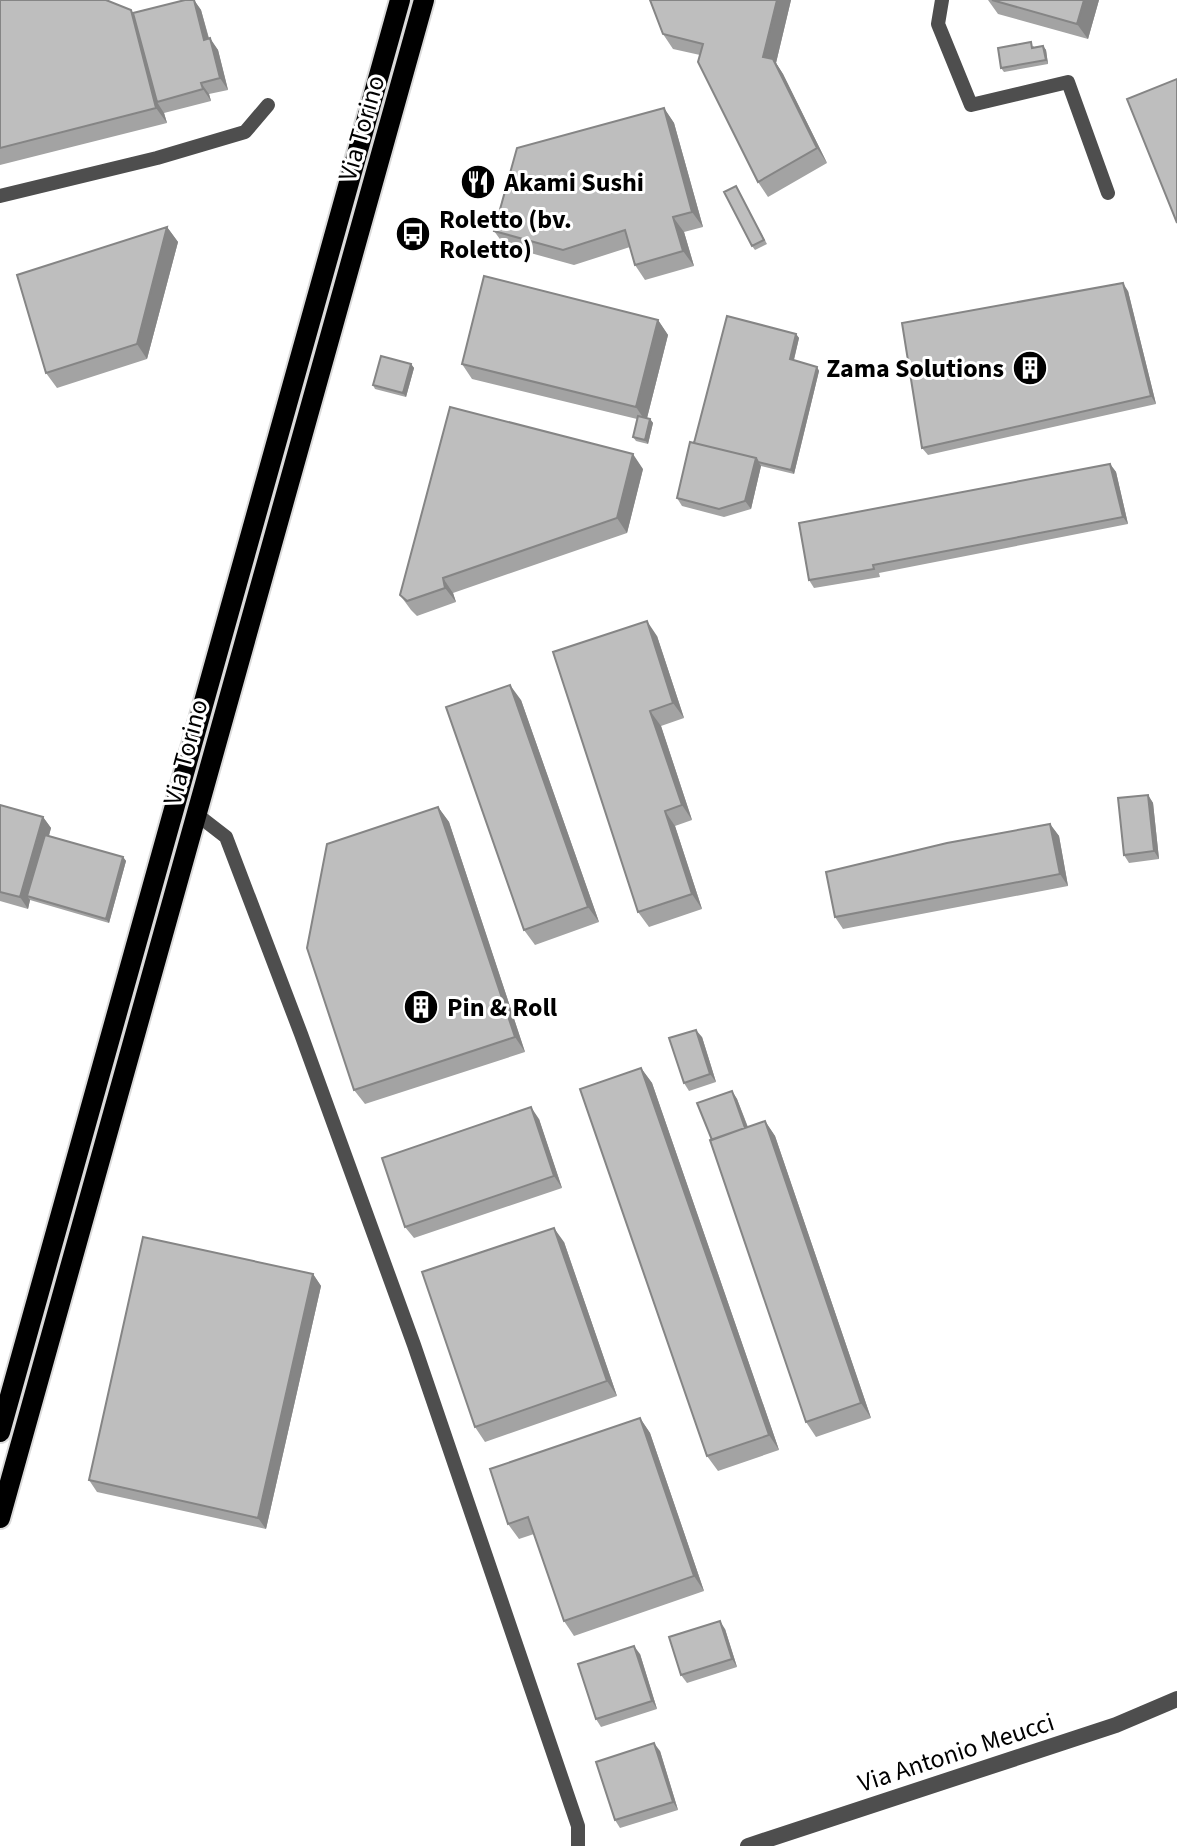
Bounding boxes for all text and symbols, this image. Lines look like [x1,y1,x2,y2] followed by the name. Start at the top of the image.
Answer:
[329,71,394,185] street label: Via Torino
[459,163,497,201] restaurant icon: Akami Sushi
[503,164,644,201] place label: Akami Sushi
[439,201,572,268] place label: Roletto (bv. Roletto)
[394,215,432,253] bus stop icon: Roletto (bv. Roletto)
[1011,349,1049,387] building icon: Zama Solutions
[826,350,1004,387] place label: Zama Solutions
[154,695,217,809] street label: Via Torino
[402,988,440,1026] building icon: Pin & Roll
[447,989,558,1026] place label: Pin & Roll
[853,1703,1059,1802] street label: Via Antonio Meucci

